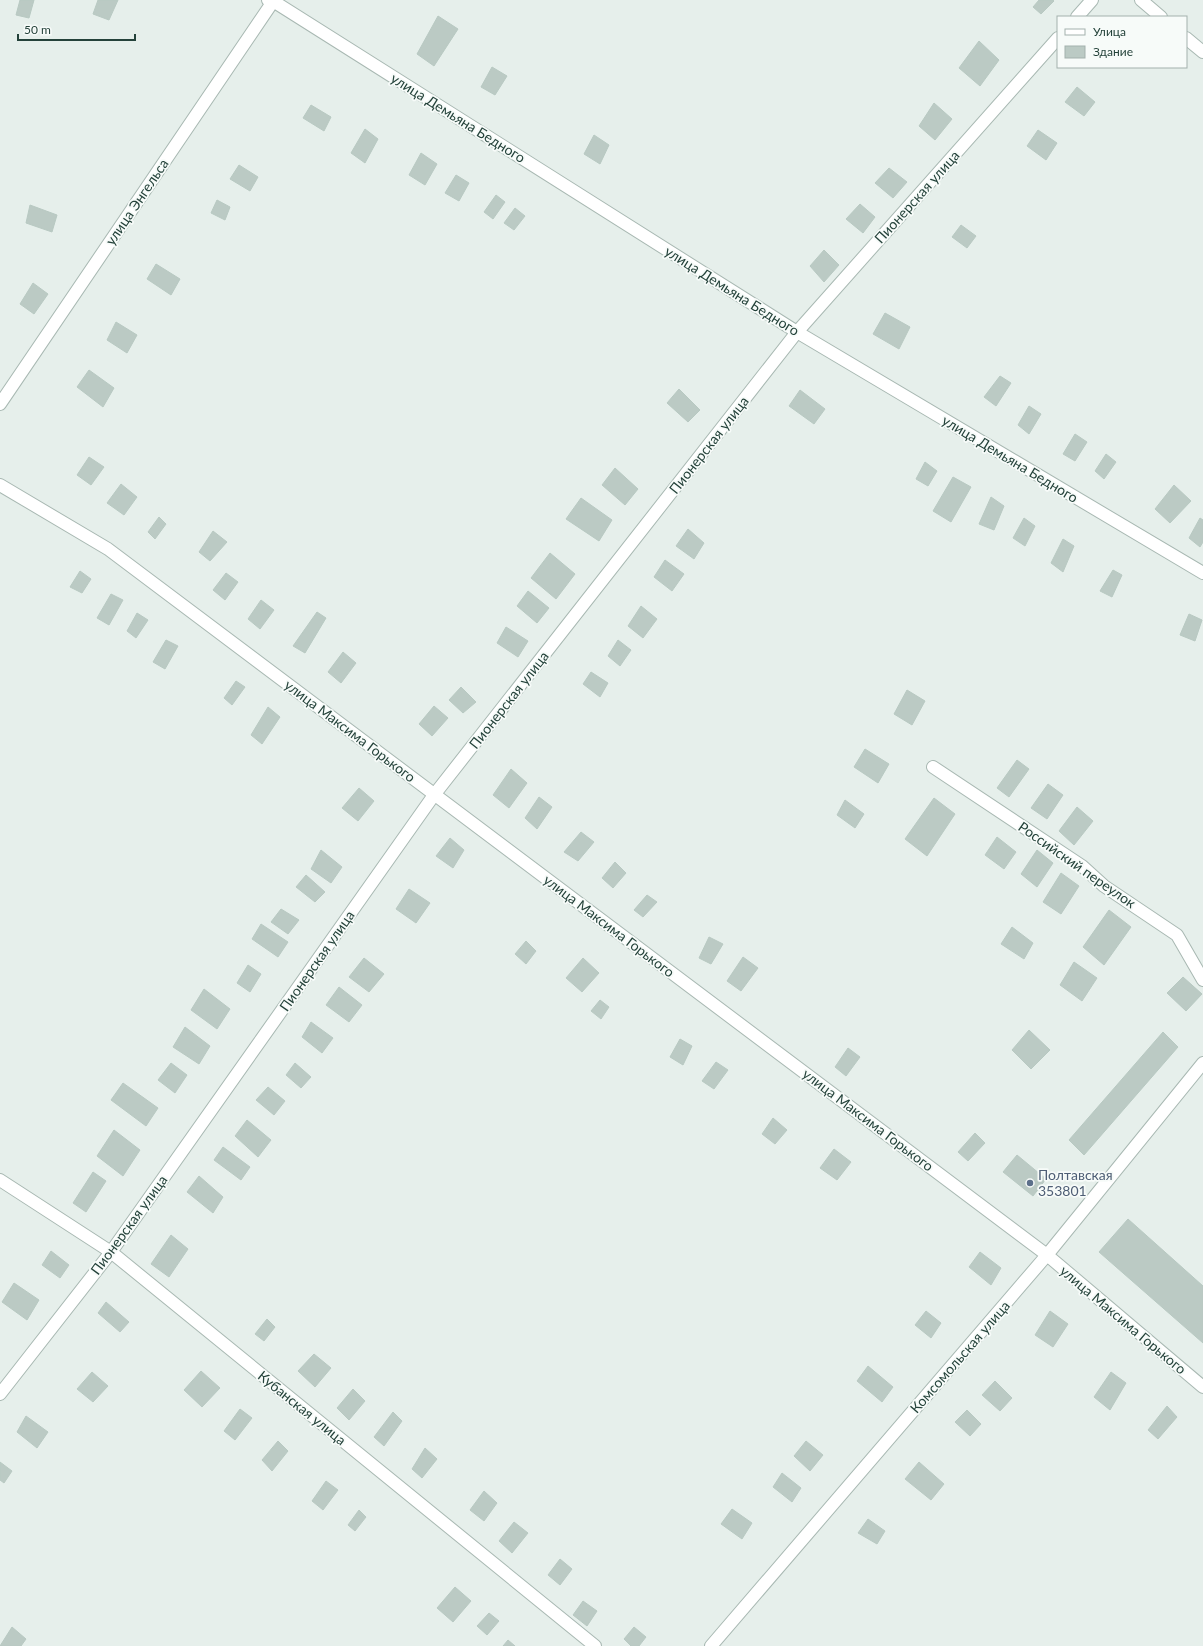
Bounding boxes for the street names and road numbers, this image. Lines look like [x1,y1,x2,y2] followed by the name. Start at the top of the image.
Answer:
[388,69,529,166] street label: улица Демьяна Бедного
[871,147,963,247] street label: Пионерская улица
[101,155,172,248] street label: улица Энгельса
[662,242,803,339] street label: улица Демьяна Бедного
[665,393,752,497] street label: Пионерская улица
[939,411,1081,506] street label: улица Демьяна Бедного
[465,648,552,752] street label: Пионерская улица
[281,676,419,785] street label: улица Максима Горького
[1015,818,1140,912] street label: Российский переулок
[540,871,678,980] street label: улица Максима Горького
[276,907,358,1014] street label: Пионерская улица
[799,1065,937,1174] street label: улица Максима Горького
[87,1172,170,1278] street label: Пионерская улица
[1057,1262,1190,1377] street label: улица Максима Горького
[906,1297,1013,1416] street label: Комсомольская улица
[255,1367,350,1448] street label: Кубанская улица

